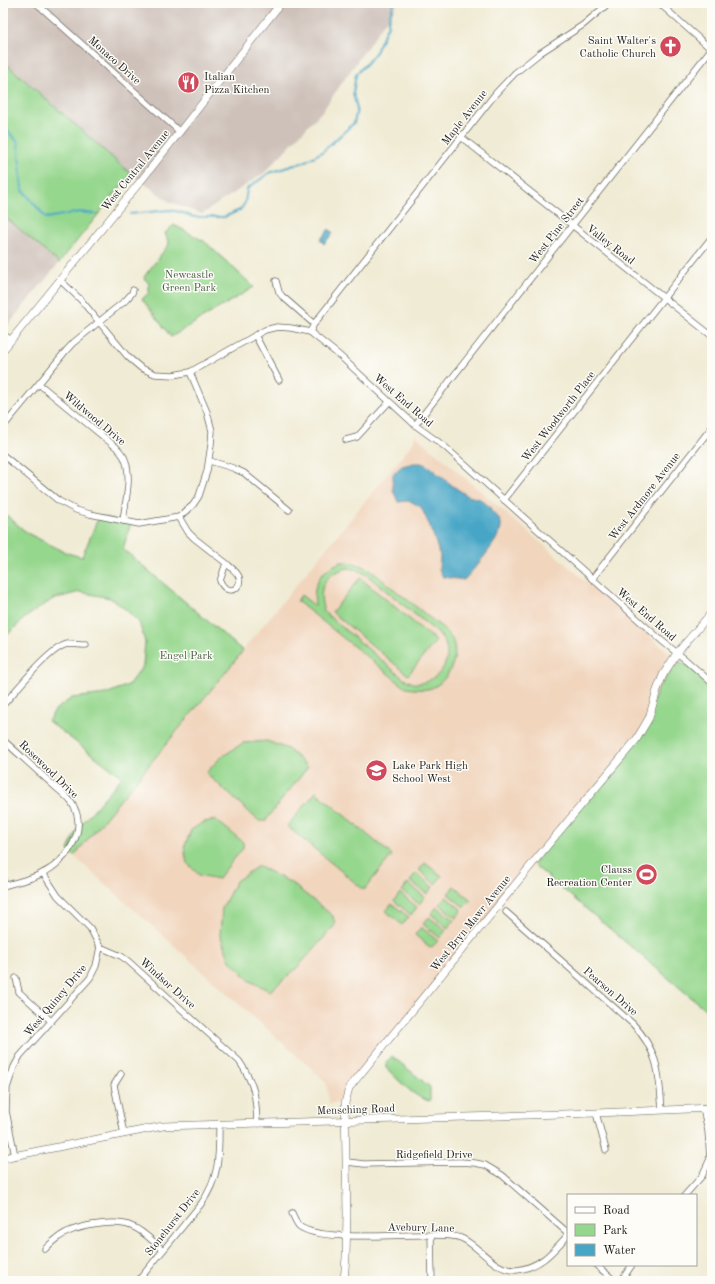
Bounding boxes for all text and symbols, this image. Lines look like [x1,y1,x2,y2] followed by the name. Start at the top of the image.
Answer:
[658,33,684,59] church icon: Saint Walter's Catholic Church
[86,35,142,87] street label: Monaco Drive
[580,36,656,60] place label: Saint Walter's Catholic Church
[176,69,202,95] restaurant icon: Italian Pizza Kitchen
[204,72,270,96] place label: Italian Pizza Kitchen
[440,88,490,147] street label: Maple Avenue
[100,128,172,213] street label: West Central Avenue
[528,195,587,266] street label: West Pine Street
[584,223,636,267] street label: Valley Road
[162,270,216,294] park label: Newcastle Green Park
[521,370,598,464] street label: West Woodworth Place
[371,373,435,430] street label: West End Road
[61,390,127,448] street label: Wildwood Drive
[608,451,683,543] street label: West Ardmore Avenue
[614,587,678,644] street label: West End Road
[159,651,213,662] park label: Engel Park
[16,739,80,801] street label: Rosewood Drive
[364,758,390,784] school or university icon: Lake Park High School West
[392,761,468,785] place label: Lake Park High School West
[634,862,660,888] sports icon: Clauss Recreation Center
[546,865,632,889] place label: Clauss Recreation Center
[429,874,513,974] street label: West Bryn Mawr Avenue
[137,957,197,1012] street label: Windsor Drive
[23,963,89,1039] street label: West Quincy Drive
[581,966,639,1018] street label: Pearson Drive
[317,1104,396,1117] street label: Mensching Road
[396,1150,472,1161] street label: Ridgefield Drive
[144,1187,203,1258] street label: Stonehurst Drive
[567,1194,697,1266] legend
[603,1205,630,1217] text: Road
[387,1222,454,1235] street label: Avebury Lane
[603,1225,628,1237] text: Park
[603,1245,636,1257] text: Water

